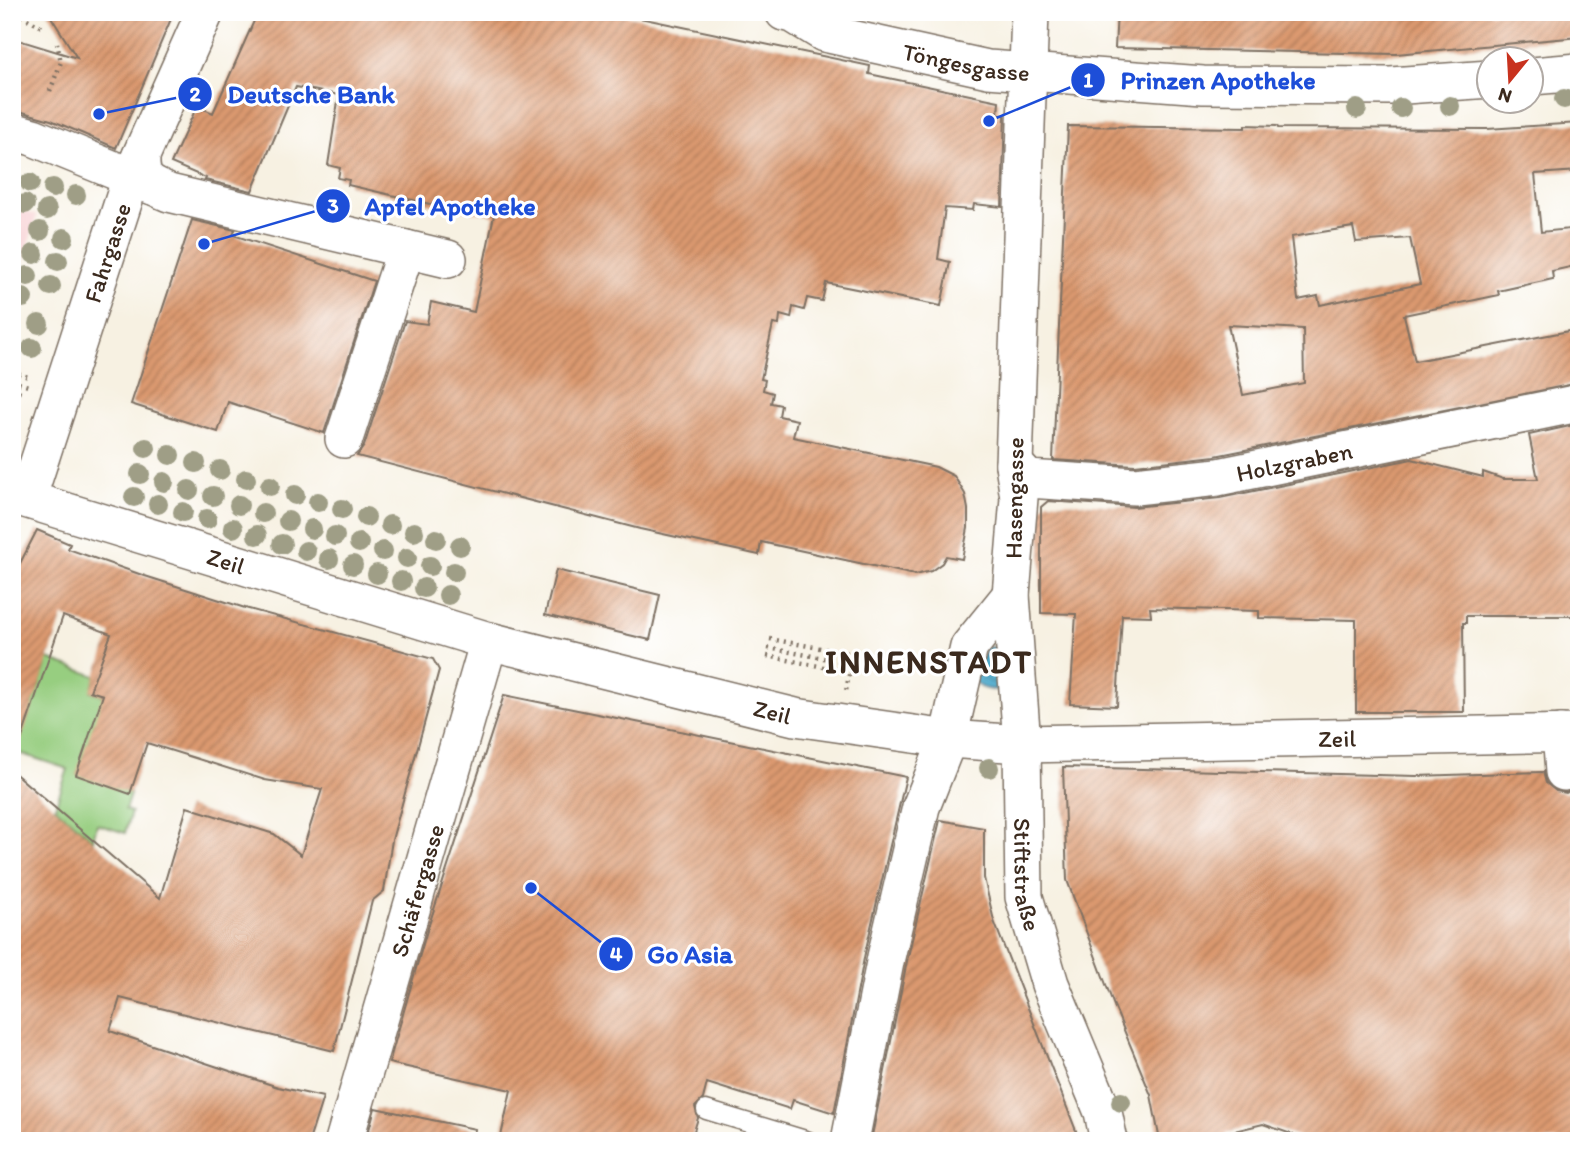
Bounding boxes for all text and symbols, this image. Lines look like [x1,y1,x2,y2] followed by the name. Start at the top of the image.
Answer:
[900,36,1031,87] street label: Töngesgasse
[1476,46,1546,116] north arrow
[1071,56,1330,103] callout: Prinzen Apotheke
[1120,64,1316,96] text: Prinzen Apotheke
[1083,67,1093,92] text: 1
[178,70,409,117] callout: Deutsche Bank
[227,78,395,110] text: Deutsche Bank
[189,81,201,106] text: 2
[1495,83,1515,109] text: N
[315,183,550,230] callout: Apfel Apotheke
[363,190,536,222] text: Apfel Apotheke
[327,193,339,218] text: 3
[77,199,137,306] street label: Fahrgasse
[1233,435,1355,487] street label: Holzgraben
[998,437,1030,559] street label: Hasengasse
[204,541,249,580] street label: Zeil
[825,643,1033,681] district label: INNENSTADT
[751,693,795,730] street label: Zeil
[1318,723,1357,753] street label: Zeil
[1008,818,1048,934] street label: Stiftstraße
[384,821,450,960] street label: Schäfergasse
[598,930,746,977] callout: Go Asia
[647,938,733,970] text: Go Asia
[610,941,623,966] text: 4

